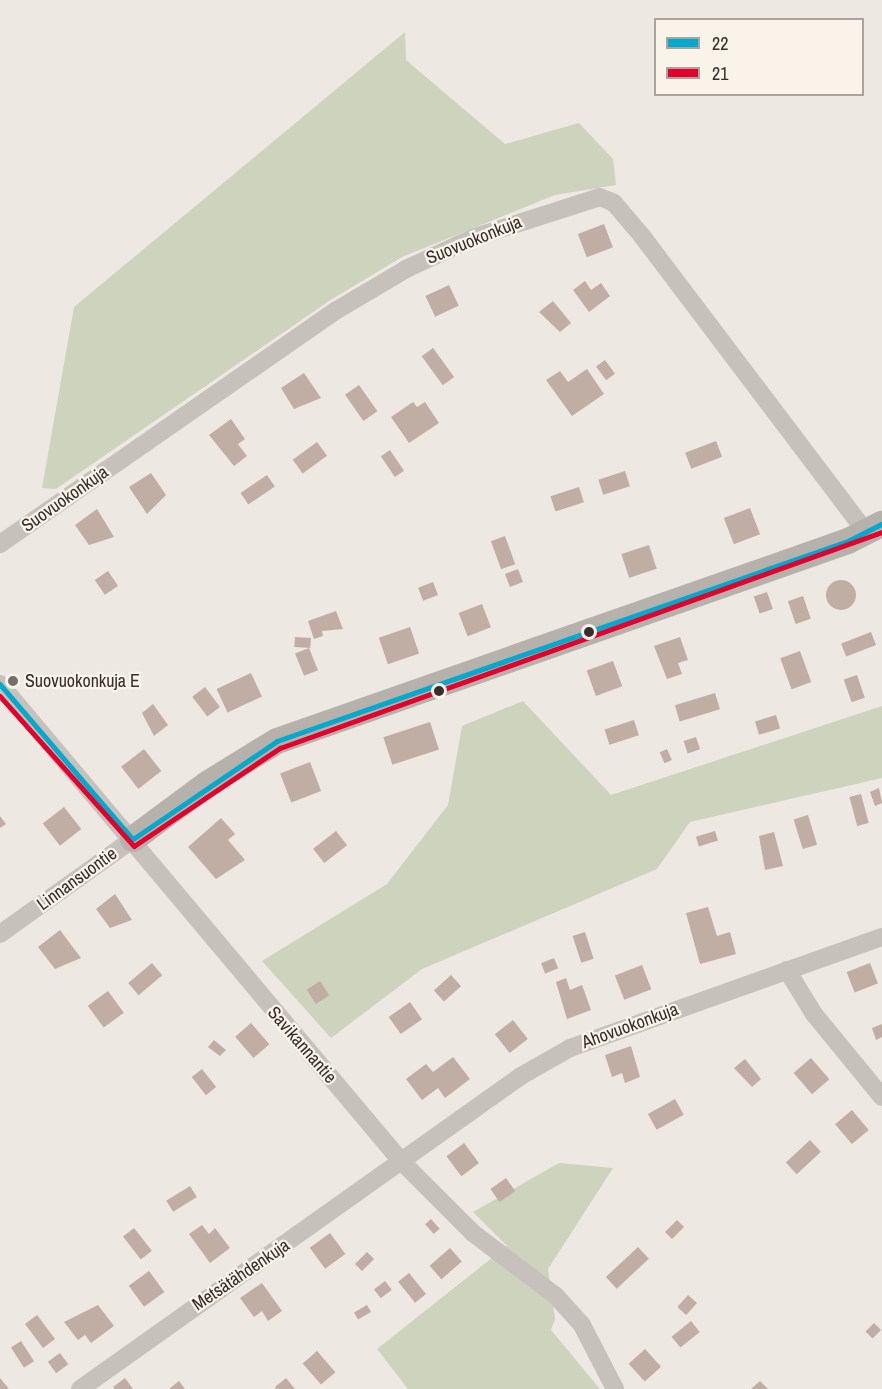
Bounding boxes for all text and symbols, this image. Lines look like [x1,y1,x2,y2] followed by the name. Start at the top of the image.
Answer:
[654,18,864,96] legend
[712,31,728,56] text: 22
[712,61,728,86] text: 21
[423,211,525,269] street label: Suovuokonkuja
[17,461,113,537] street label: Suovuokonkuja
[583,626,595,638] unlabelled marker
[25,670,140,692] place label: Suovuokonkuja E
[6,674,20,688] marker: Suovuokonkuja E
[433,685,445,697] unlabelled marker
[33,843,121,915] street label: Linnansuontie
[579,999,681,1053] street label: Ahovuokonkuja
[263,1002,341,1088] street label: Savikannantie
[188,1235,294,1315] street label: Metsätähdenkuja

